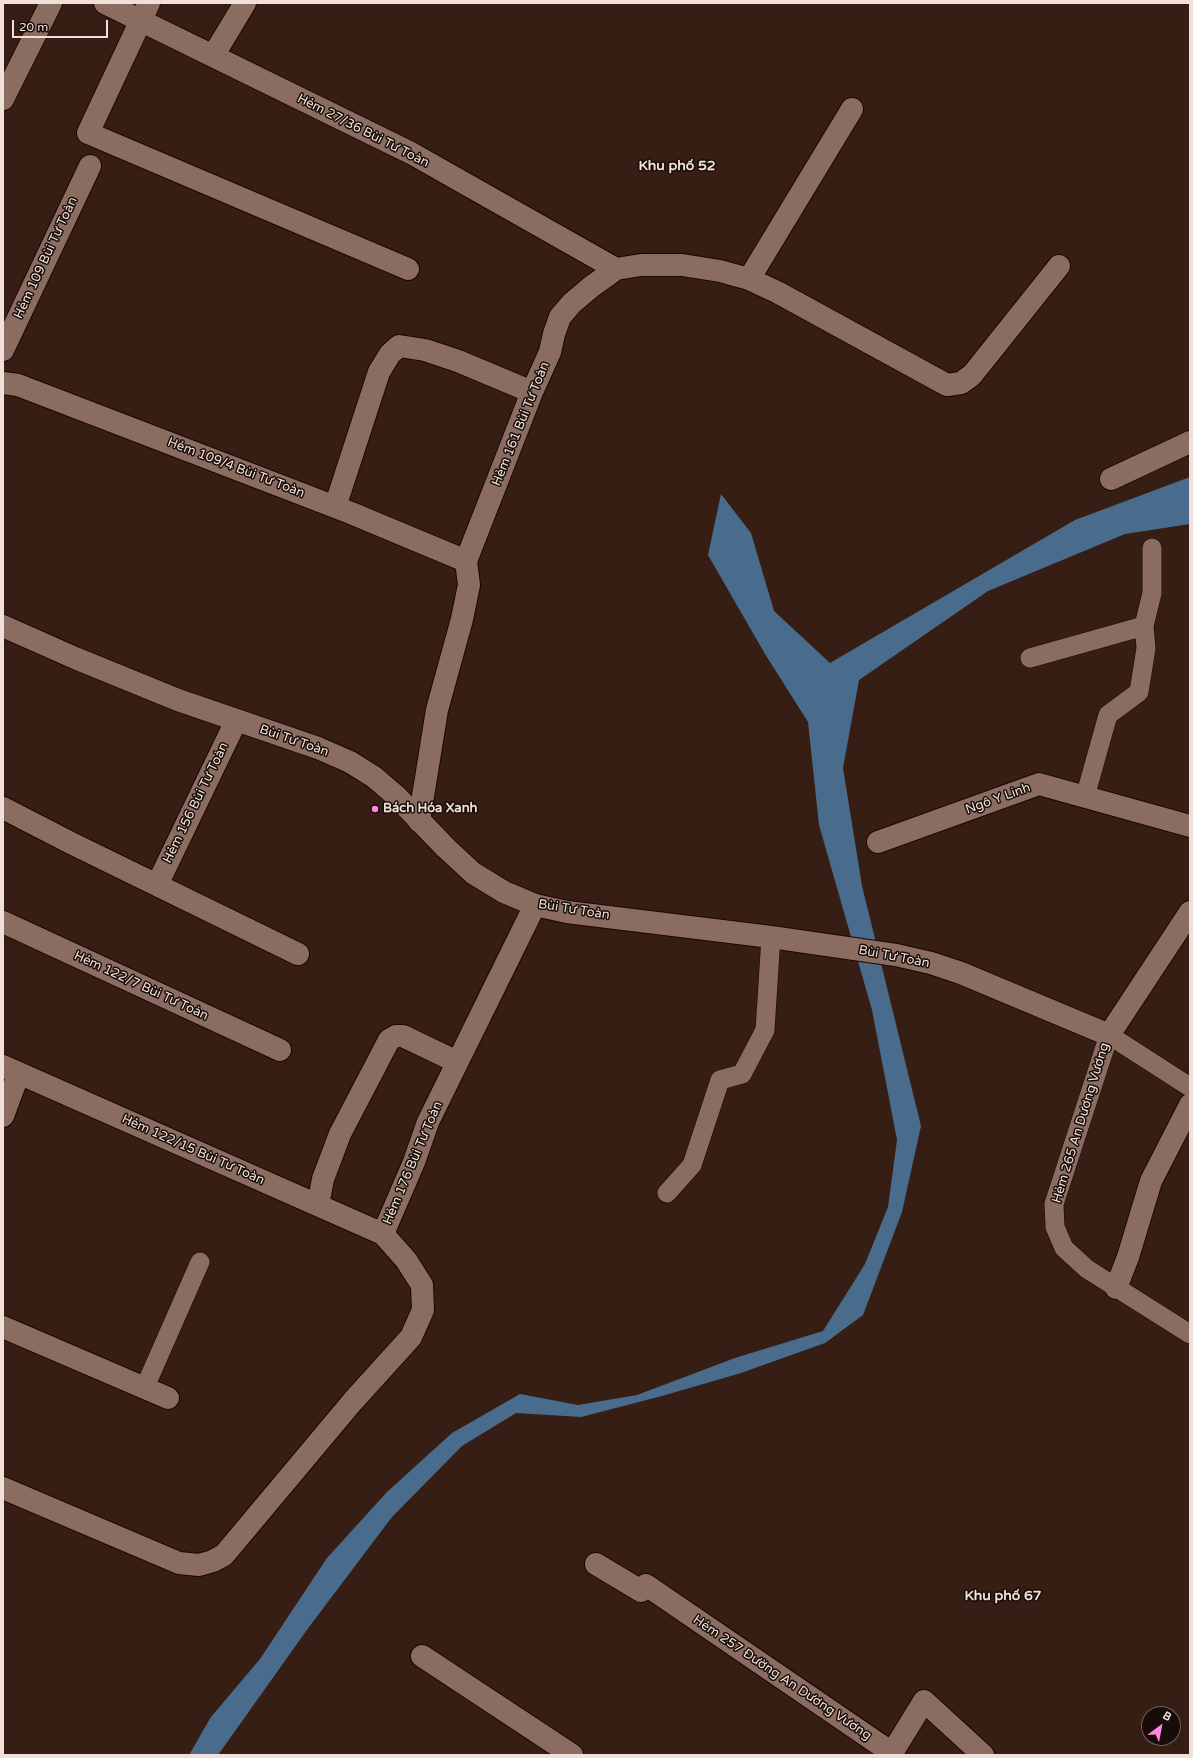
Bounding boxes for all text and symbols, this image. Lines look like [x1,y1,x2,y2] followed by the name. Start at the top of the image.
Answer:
[14,12,110,38] scale bar
[19,20,48,34] text: 20 m
[294,91,432,171] street label: Hẻm 27/36 Bùi Tư Toàn
[638,158,716,174] district label: Khu phố 52
[11,195,81,321] street label: Hẻm 109 Bùi Tư Toàn
[489,360,553,488] street label: Hẻm 161 Bùi Tư Toàn
[165,435,307,501] street label: Hẻm 109/4 Bùi Tư Toàn
[257,722,331,760] street label: Bùi Tư Toàn
[160,740,232,866] street label: Hẻm 156 Bùi Tư Toàn
[963,780,1033,818] street label: Ngô Y Linh
[383,801,477,817] place label: Bách Hóa Xanh
[370,804,380,814] marker: Bách Hóa Xanh
[537,897,611,923] street label: Bùi Tư Toàn
[857,942,931,972] street label: Bùi Tư Toàn
[71,948,211,1024] street label: Hẻm 122/7 Bùi Tư Toàn
[1049,1041,1113,1205] street label: Hẻm 265 An Dương Vương
[380,1099,446,1227] street label: Hẻm 176 Bùi Tư Toàn
[119,1111,267,1189] street label: Hẻm 122/15 Bùi Tư Toàn
[964,1588,1042,1604] district label: Khu phố 67
[690,1612,874,1744] street label: Hẻm 257 Đường An Dương Vương
[1141,1706,1181,1746] north arrow
[1160,1709,1174,1724] text: B

